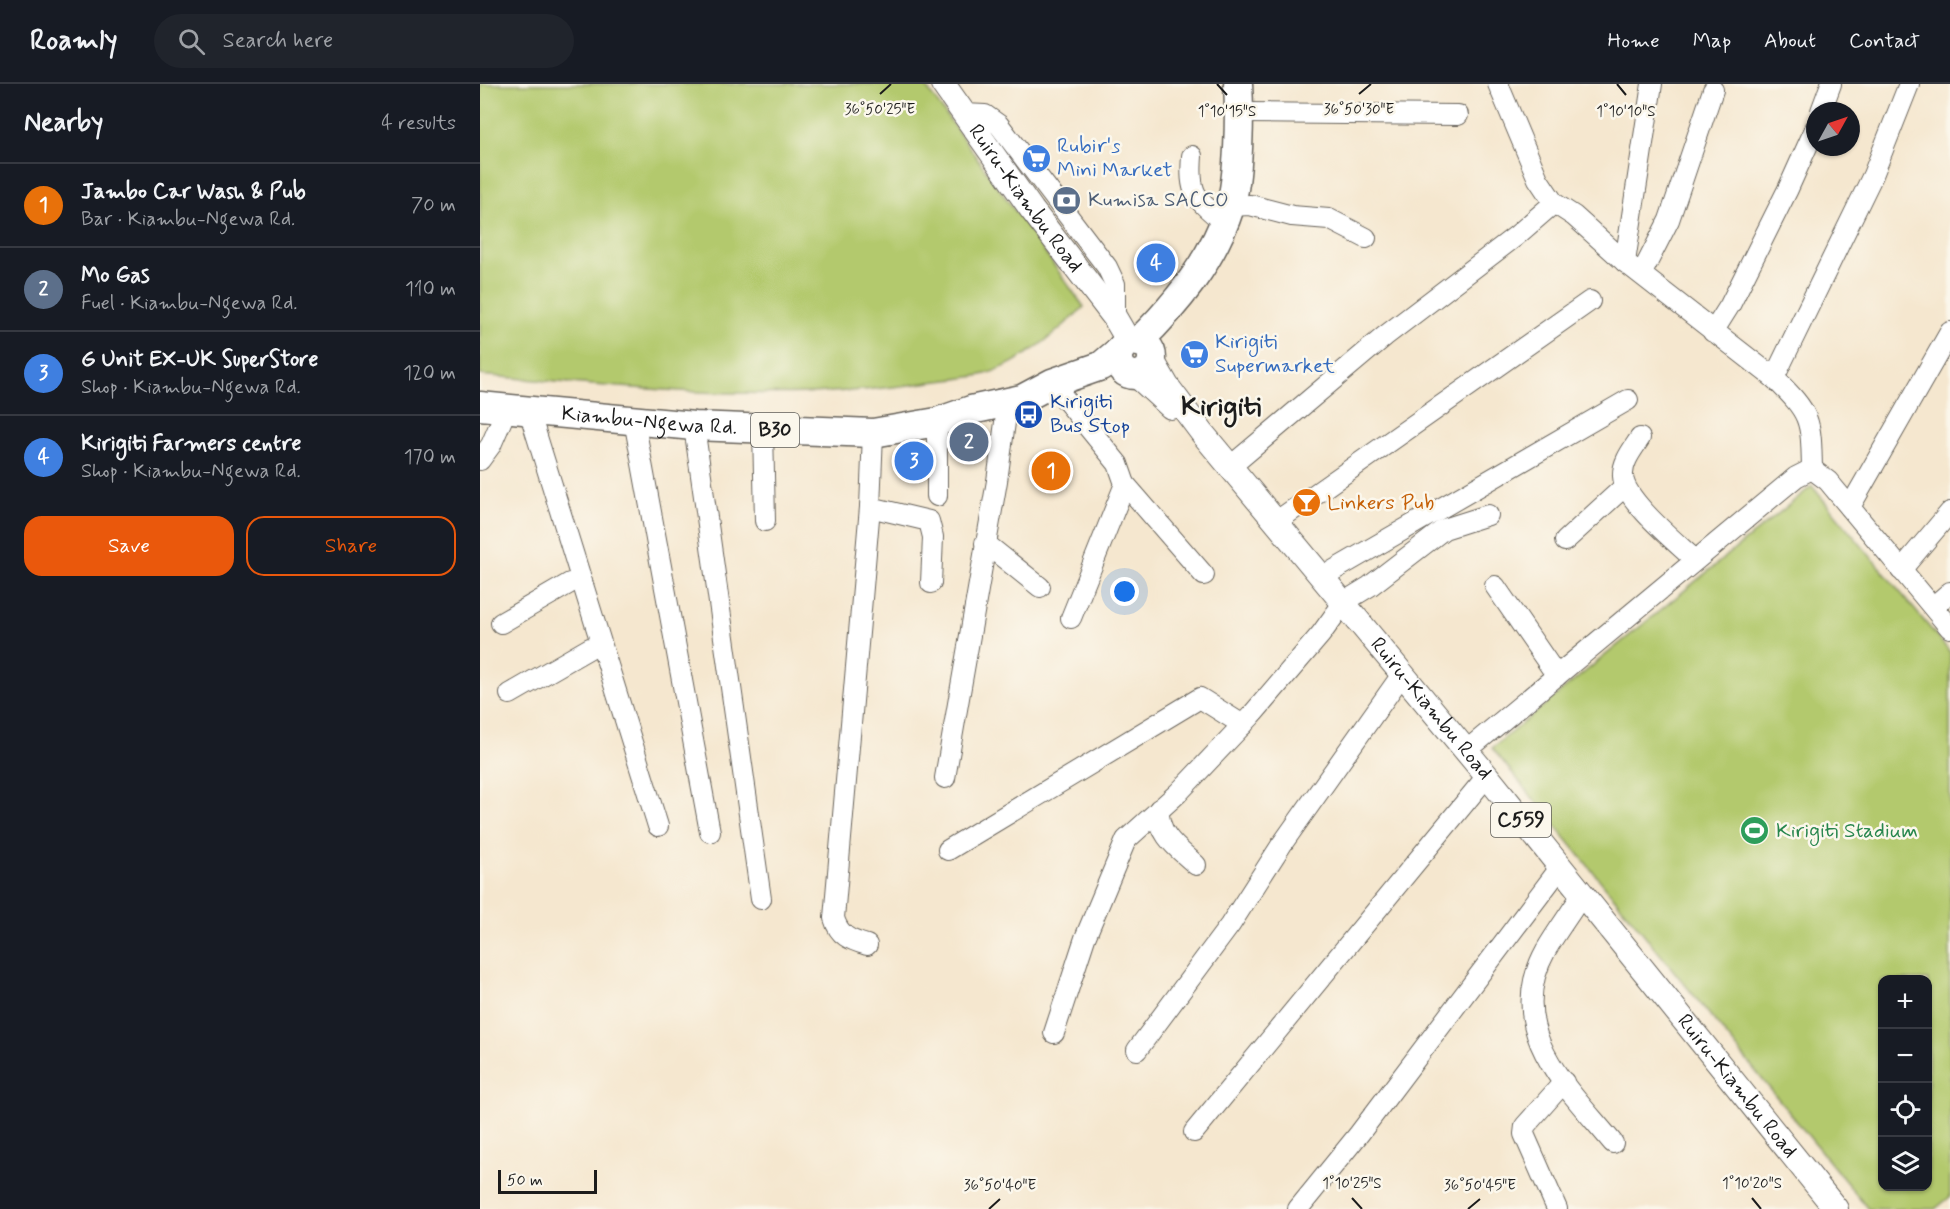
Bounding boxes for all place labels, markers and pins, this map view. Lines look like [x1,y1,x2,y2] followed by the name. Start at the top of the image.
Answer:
[1057,132,1172,184] place label: Rubir's Mini Market
[1020,142,1052,174] supermarket icon: Rubir's Mini Market
[1051,184,1083,216] bank icon: Kumisa SACCO
[1088,186,1229,214] place label: Kumisa SACCO
[1136,240,1176,285] pin: 4
[1215,328,1335,380] place label: Kirigiti Supermarket
[1178,338,1210,370] supermarket icon: Kirigiti Supermarket
[1050,388,1130,440] place label: Kirigiti Bus Stop
[1013,398,1045,430] bus stop icon: Kirigiti Bus Stop
[950,420,988,464] pin: 2
[894,438,934,484] pin: 3
[1032,448,1070,494] pin: 1
[1290,487,1322,519] bar icon: Linkers Pub
[1327,489,1434,517] place label: Linkers Pub
[1739,815,1771,847] sports icon: Kirigiti Stadium
[1776,817,1918,846] place label: Kirigiti Stadium

